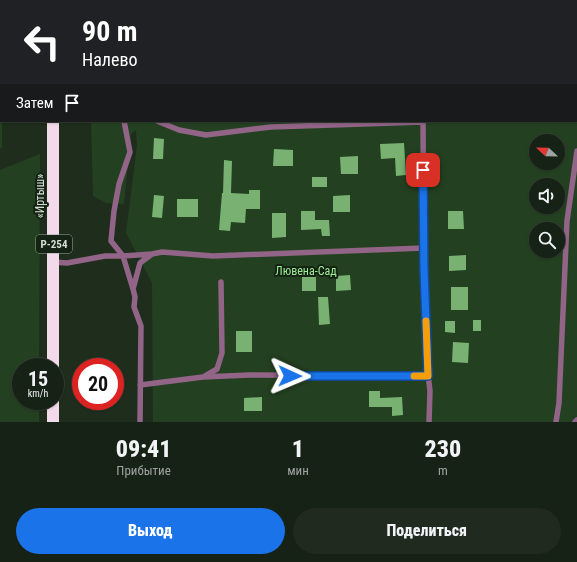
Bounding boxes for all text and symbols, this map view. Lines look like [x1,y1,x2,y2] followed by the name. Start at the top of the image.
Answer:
[82,15,138,48] text: 90 m
[16,16,68,68] icon: left
[82,49,138,70] text: Налево
[61,92,83,114] icon: arrive
[16,94,53,112] text: Затем
[529,134,565,170] north arrow
[529,134,565,258] map controls
[406,153,440,187] pin
[412,159,434,181] icon: arrive
[33,174,47,218] street label: «Иртыш»
[529,178,565,214] button: sound
[529,222,565,258] button: search
[36,235,72,253] road number: Р-254
[275,264,337,278] park label: Лювена-Сад
[269,355,311,397] position arrow
[72,358,124,410] speed limit sign: 20
[28,367,48,391] text: 15
[28,388,48,399] text: km/h
[116,435,171,463] text: 09:41
[292,435,304,463] text: 1
[425,435,461,463] text: 230
[116,463,171,478] text: Прибытие
[287,463,309,478] text: мин
[438,463,448,478] text: m
[16,508,285,554] button: Выход
[293,508,561,554] button: Поделиться

